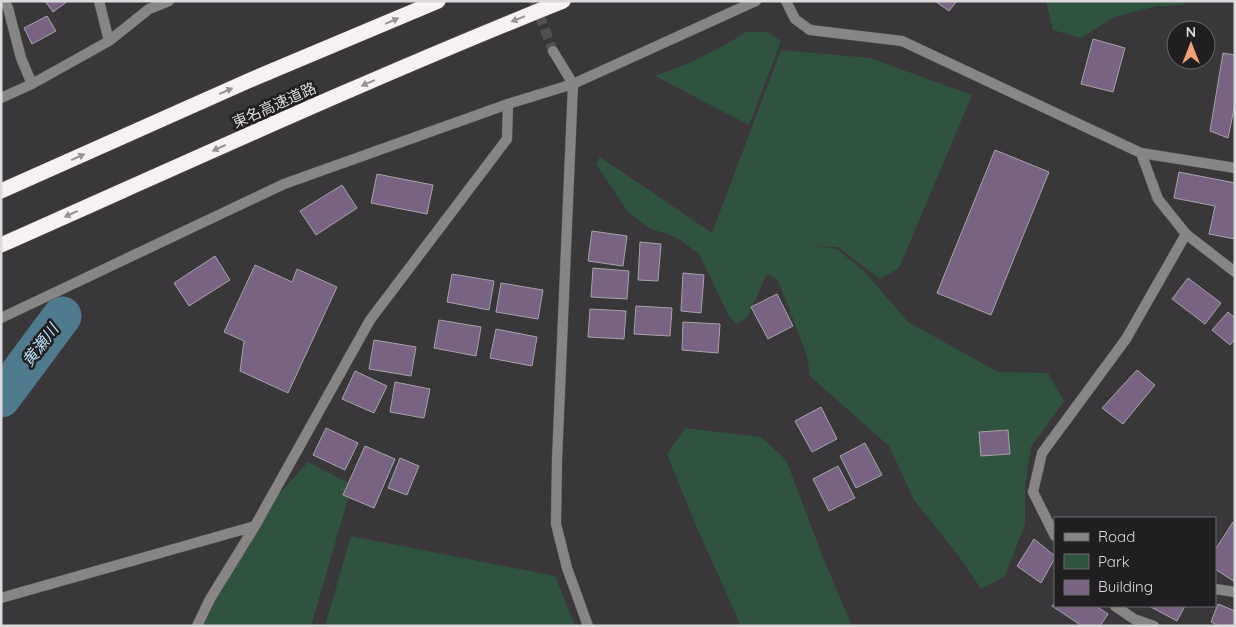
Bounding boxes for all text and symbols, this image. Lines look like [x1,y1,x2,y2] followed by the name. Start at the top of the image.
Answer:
[385,16,399,24] one-way arrow
[510,16,525,24] one-way arrow
[1166,20,1216,70] north arrow
[1186,23,1196,41] text: N
[229,78,319,132] street label: 東名高速道路
[361,80,375,88] one-way arrow
[219,87,233,95] one-way arrow
[212,144,226,152] one-way arrow
[71,153,85,161] one-way arrow
[64,211,78,219] one-way arrow
[18,318,64,370] water label: 黄瀬川
[1054,517,1216,607] legend
[1098,527,1135,546] text: Road
[1098,552,1130,571] text: Park
[1098,577,1153,596] text: Building

